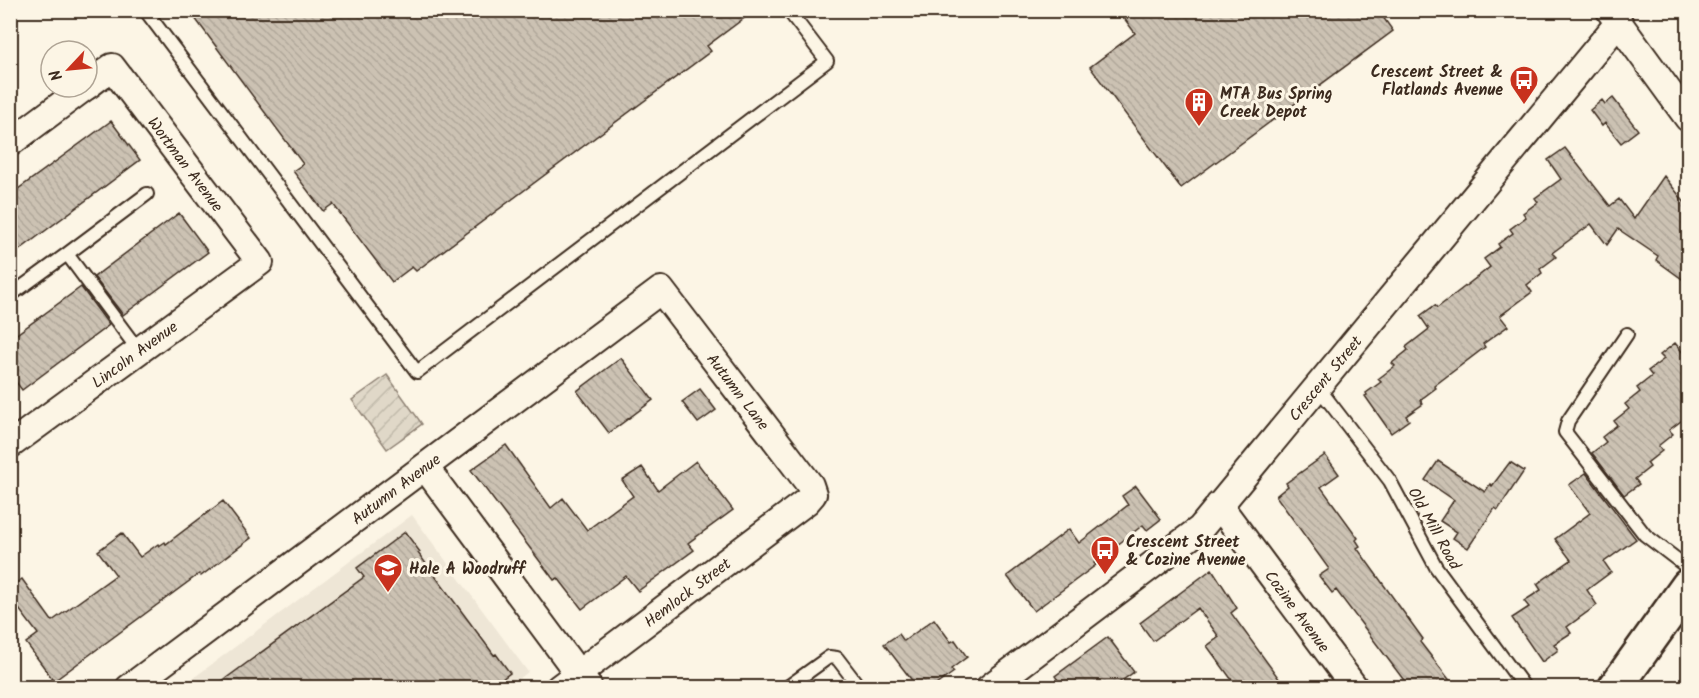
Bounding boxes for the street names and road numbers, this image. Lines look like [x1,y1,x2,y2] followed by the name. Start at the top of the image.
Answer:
[141,112,229,218] street label: Wortman Avenue
[87,315,183,395] street label: Lincoln Avenue
[1283,330,1369,427] street label: Crescent Street
[700,349,775,436] street label: Autumn Lane
[347,448,447,532] street label: Autumn Avenue
[1401,483,1467,575] street label: Old Mill Road
[639,552,737,634] street label: Hemlock Street
[1258,565,1335,658] street label: Cozine Avenue

